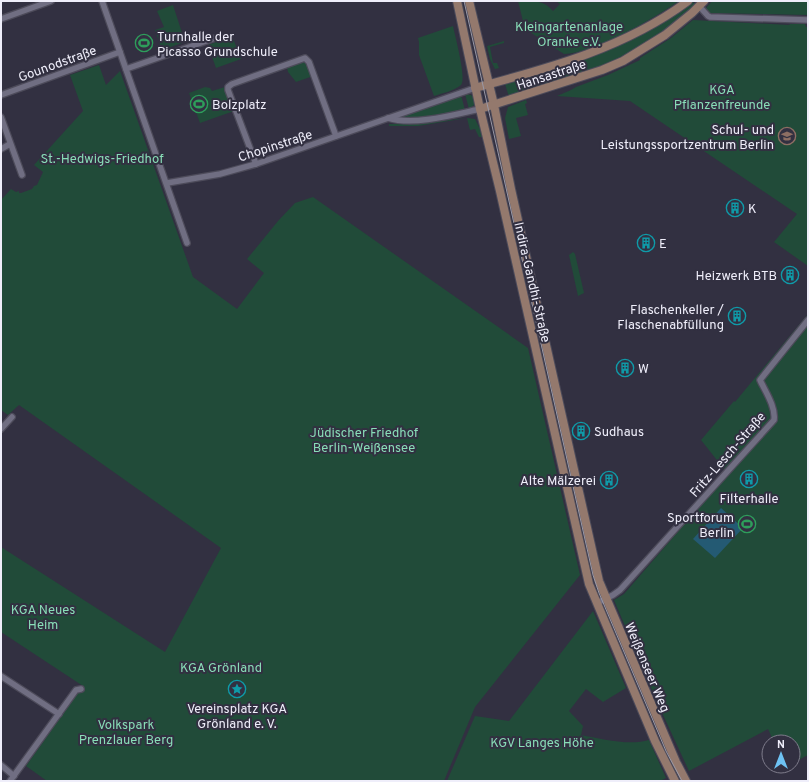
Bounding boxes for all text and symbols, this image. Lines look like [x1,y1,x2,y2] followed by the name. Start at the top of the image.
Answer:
[515,20,623,51] park label: Kleingartenanlage Oranke e.V.
[157,30,278,61] place label: Turnhalle der Picasso Grundschule
[134,33,154,53] sports icon: Turnhalle der Picasso Grundschule
[16,43,99,86] street label: Gounodstraße
[515,57,588,95] street label: Hansastraße
[674,83,770,114] park label: KGA Pflanzenfreunde
[189,94,209,114] sports icon: Bolzplatz
[212,98,267,114] place label: Bolzplatz
[600,123,774,154] place label: Schul- und Leistungssportzentrum Berlin
[777,126,797,146] school or university icon: Schul- und Leistungssportzentrum Berlin
[236,127,315,166] street label: Chopinstraße
[40,152,164,168] park label: St.-Hedwigs-Friedhof
[725,198,745,218] building icon: K
[748,202,757,218] place label: K
[509,221,553,344] street label: Indira-Gandhi-Straße
[636,233,656,253] building icon: E
[659,237,667,253] place label: E
[780,265,800,285] building icon: Heizwerk BTB
[696,269,777,285] place label: Heizwerk BTB
[617,303,725,334] place label: Flaschenkeller / Flaschenabfüllung
[727,306,747,326] building icon: Flaschenkeller / Flaschenabfüllung
[615,358,635,378] building icon: W
[638,362,649,378] place label: W
[687,409,770,501] street label: Fritz-Lesch-Straße
[571,421,591,441] building icon: Sudhaus
[594,425,644,441] place label: Sudhaus
[310,426,419,457] park label: Jüdischer Friedhof Berlin-Weißensee
[739,469,759,489] building icon: Filterhalle
[599,470,619,490] building icon: Alte Mälzerei
[520,474,596,490] place label: Alte Mälzerei
[720,492,778,508] place label: Filterhalle
[667,511,734,542] place label: Sportforum Berlin
[737,514,757,534] sports icon: Sportforum Berlin
[11,603,75,634] park label: KGA Neues Heim
[620,620,672,715] street label: Weißenseer Weg
[180,661,262,677] park label: KGA Grönland
[227,679,247,699] place icon: Vereinsplatz KGA Grönland e. V.
[187,702,287,733] place label: Vereinsplatz KGA Grönland e. V.
[79,718,173,749] park label: Volkspark Prenzlauer Berg
[761,734,801,774] north arrow
[490,736,594,752] park label: KGV Langes Höhe
[777,738,785,752] text: N

